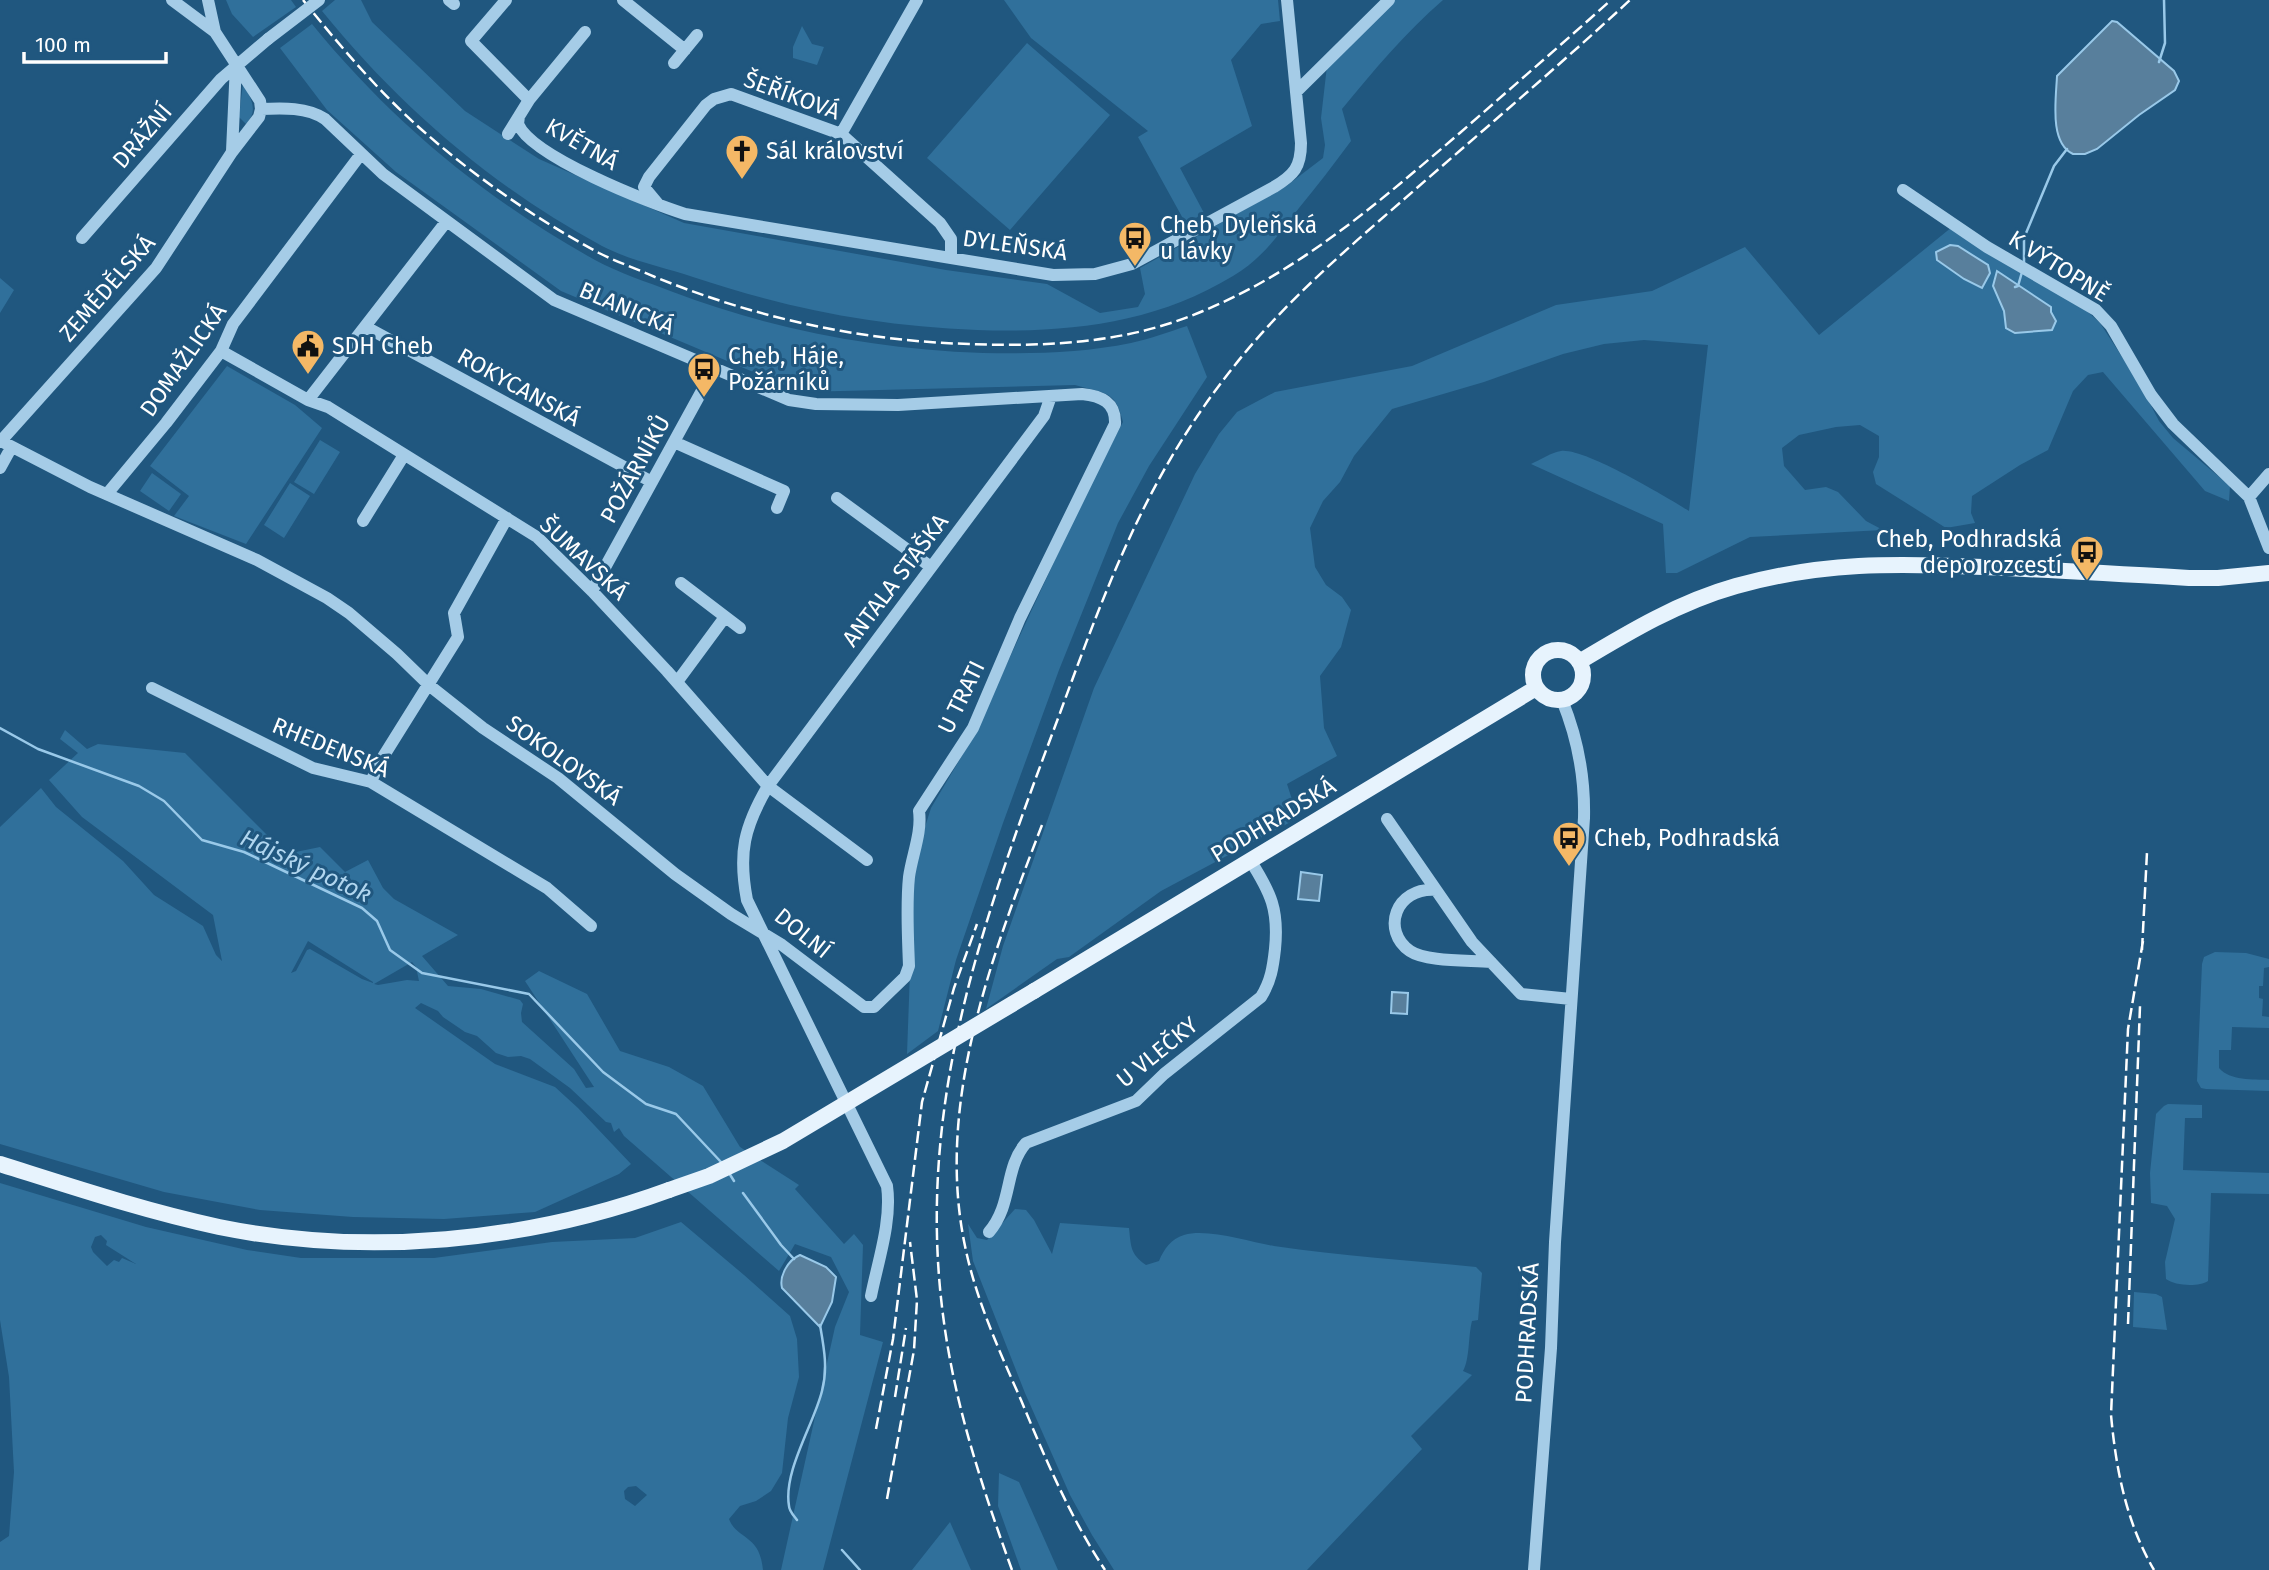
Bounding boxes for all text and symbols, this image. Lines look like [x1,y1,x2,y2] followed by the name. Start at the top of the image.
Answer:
[24,21,166,65] scale bar
[35,32,91,58] text: 100 m
[740,64,845,126] street label: ŠEŘÍKOVÁ
[106,97,178,174] street label: DRÁŽNÍ
[541,111,625,176] street label: KVĚTNÁ
[723,132,761,181] church icon: Sál království
[766,137,904,165] place label: Sál království
[1160,211,1317,265] place label: Cheb, Dyleňská u lávky
[1116,219,1154,268] bus stop icon: Cheb, Dyleňská u lávky
[961,223,1070,266] street label: DYLEŇSKÁ
[2003,223,2115,308] street label: K VÝTOPNĚ
[52,228,161,347] street label: ZEMĚDĚLSKÁ
[575,275,680,341] street label: BLANICKÁ
[133,297,233,422] street label: DOMAŽLICKÁ
[289,327,327,376] public building icon: SDH Cheb
[332,332,433,360] place label: SDH Cheb
[453,341,587,433] street label: ROKYCANSKÁ
[728,342,844,396] place label: Cheb, Háje, Požárníků
[685,350,723,399] bus stop icon: Cheb, Háje, Požárníků
[591,409,676,528] street label: POŽÁRNÍKŮ
[835,507,954,652] street label: ANTALA STAŠKA
[534,509,635,606] street label: ŠUMAVSKÁ
[1876,525,2062,579] place label: Cheb, Podhradská depo rozcestí
[2068,533,2106,582] bus stop icon: Cheb, Podhradská depo rozcestí
[931,656,991,738] street label: U TRATI
[501,708,628,812] street label: SOKOLOVSKÁ
[268,710,395,784] street label: RHEDENSKÁ
[1205,770,1341,868] street label: PODHRADSKÁ
[1550,819,1588,868] bus stop icon: Cheb, Podhradská
[236,823,376,909] water label: Hájský potok
[1594,824,1780,852] place label: Cheb, Podhradská
[769,901,838,964] street label: DOLNÍ
[1110,1010,1204,1093] street label: U VLEČKY
[1508,1261,1545,1404] street label: PODHRADSKÁ

